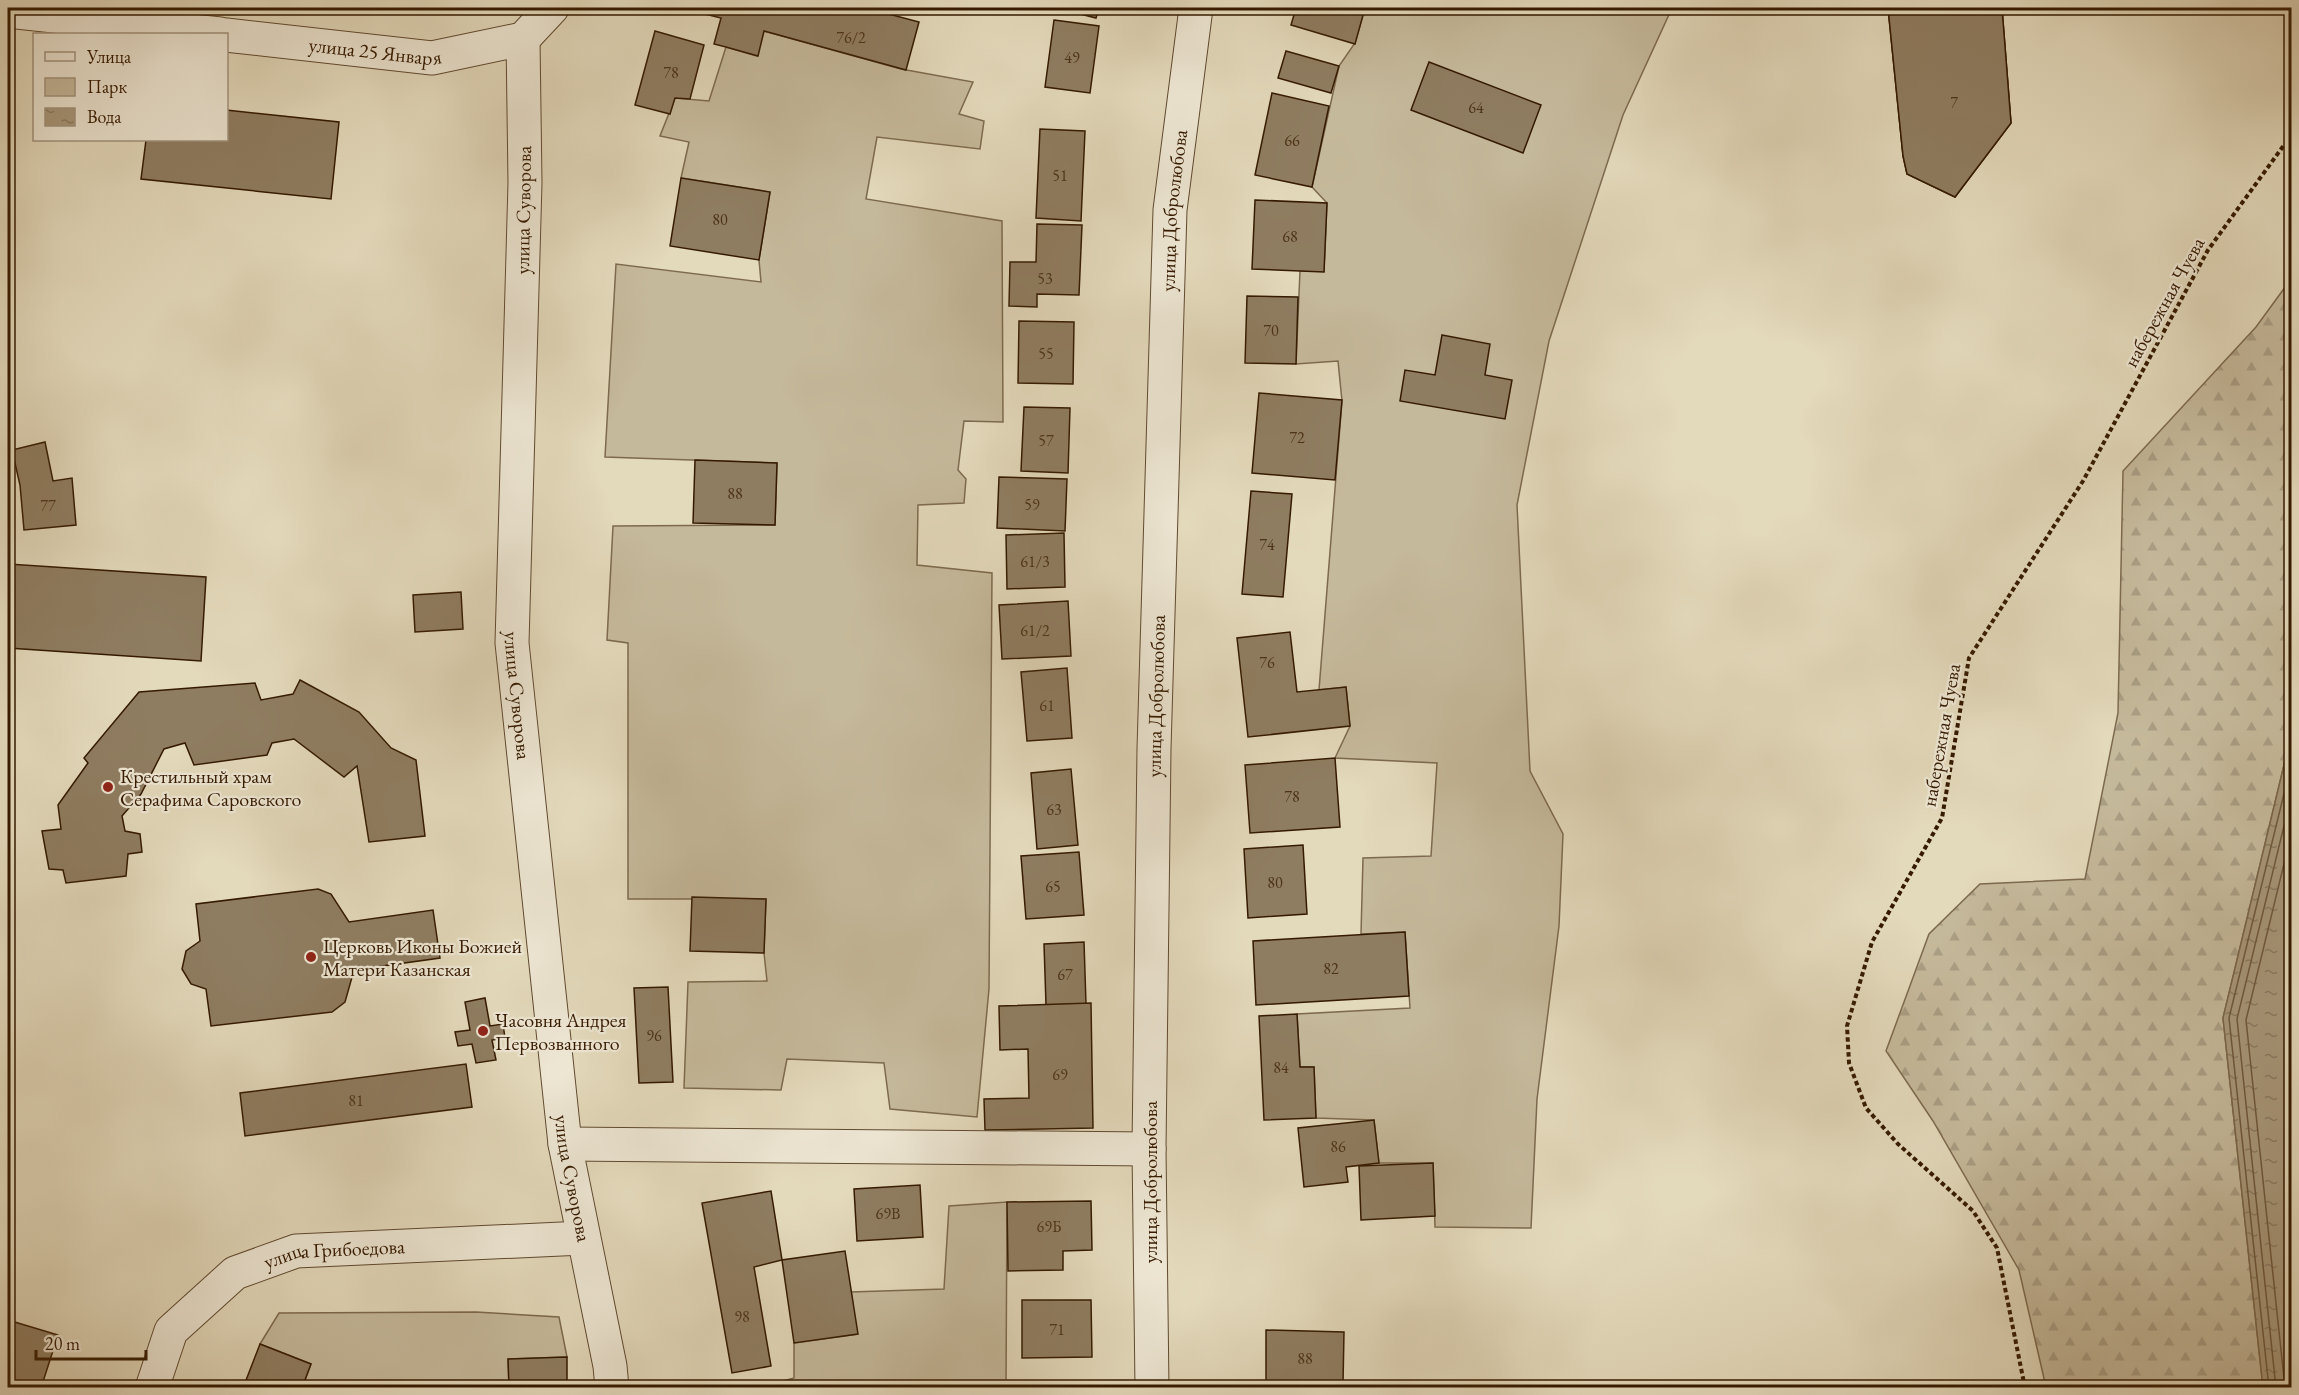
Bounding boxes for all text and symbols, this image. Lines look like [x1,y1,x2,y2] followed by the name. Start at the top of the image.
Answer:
[836,27,866,48] house number: 76/2
[307,31,444,71] street label: улица 25 Января
[33,33,228,141] legend
[86,45,132,68] text: Улица
[1064,47,1080,68] house number: 49
[663,62,679,83] house number: 78
[87,75,127,98] text: Парк
[1950,92,1958,113] house number: 7
[1468,97,1484,118] house number: 64
[87,105,122,128] text: Вода
[1155,128,1193,292] street label: улица Добролюбова
[1284,130,1300,151] house number: 66
[509,145,537,275] street label: улица Суворова
[1052,165,1068,186] house number: 51
[712,209,728,230] house number: 80
[1282,226,1298,247] house number: 68
[2118,232,2210,372] street label: набережная Чуева
[1037,268,1053,289] house number: 53
[1263,320,1279,341] house number: 70
[1038,343,1054,364] house number: 55
[1289,427,1305,448] house number: 72
[1038,430,1054,451] house number: 57
[727,483,743,504] house number: 88
[1024,494,1040,515] house number: 59
[40,495,56,516] house number: 77
[1259,534,1275,555] house number: 74
[1020,551,1050,572] house number: 61/3
[1141,614,1171,778] street label: улица Добролюбова
[1020,620,1050,641] house number: 61/2
[499,631,537,761] street label: улица Суворова
[1259,652,1275,673] house number: 76
[1916,661,1966,809] street label: набережная Чуева
[1039,695,1055,716] house number: 61
[120,763,302,812] place label: Крестильный храм Серафима Саровского
[101,780,115,794] marker: Крестильный храм Серафима Саровского
[1284,786,1300,807] house number: 78
[1046,799,1062,820] house number: 63
[1267,872,1283,893] house number: 80
[1045,876,1061,897] house number: 65
[323,933,523,982] place label: Церковь Иконы Божией Матери Казанская
[304,950,318,964] marker: Церковь Иконы Божией Матери Казанская
[1323,958,1339,979] house number: 82
[1057,964,1073,985] house number: 67
[495,1007,627,1056] place label: Часовня Андрея Первозванного
[476,1024,490,1038] marker: Часовня Андрея Первозванного
[646,1025,662,1046] house number: 96
[1273,1057,1289,1078] house number: 84
[1052,1064,1068,1085] house number: 69
[348,1090,364,1111] house number: 81
[1137,1101,1163,1263] street label: улица Добролюбова
[549,1113,597,1244] street label: улица Суворова
[1330,1136,1346,1157] house number: 86
[876,1203,900,1224] house number: 69В
[1037,1216,1061,1237] house number: 69Б
[260,1233,406,1275] street label: улица Грибоедова
[734,1306,750,1327] house number: 98
[1049,1319,1065,1340] house number: 71
[36,1323,146,1361] scale bar
[45,1332,80,1355] text: 20 m
[1297,1348,1313,1369] house number: 88

